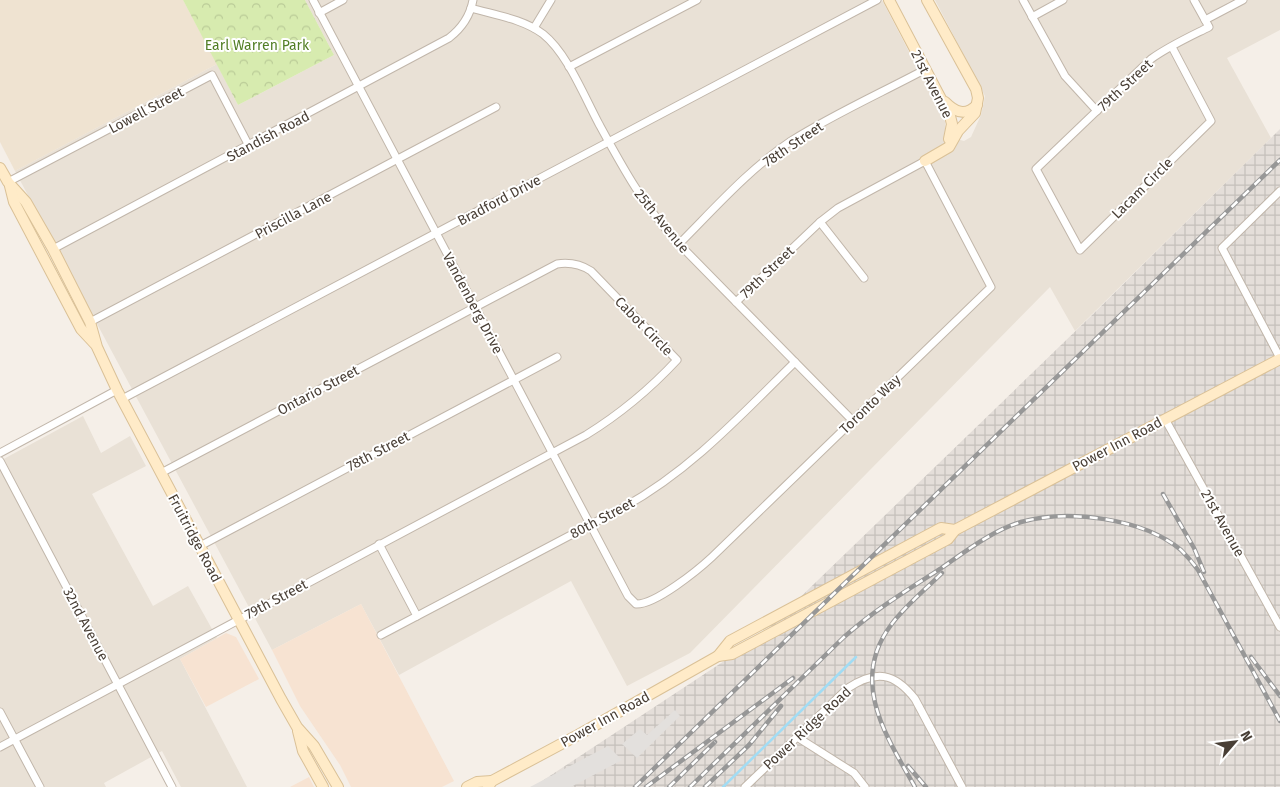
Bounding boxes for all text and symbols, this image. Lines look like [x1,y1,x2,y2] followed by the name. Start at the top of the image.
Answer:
[205,37,310,54] park label: Earl Warren Park
[907,47,956,121] street label: 21st Avenue
[1095,55,1157,115] street label: 79th Street
[106,83,187,137] street label: Lowell Street
[224,107,313,165] street label: Standish Road
[760,118,827,171] street label: 78th Street
[1108,154,1176,222] street label: Lacam Circle
[455,171,544,230] street label: Bradford Drive
[631,186,693,257] street label: 25th Avenue
[252,188,334,243] street label: Priscilla Lane
[737,242,798,302] street label: 79th Street
[439,250,506,357] street label: Vandenberg Drive
[611,293,676,359] street label: Cabot Circle
[275,361,363,419] street label: Ontario Street
[836,371,904,438] street label: Toronto Way
[1069,414,1165,475] street label: Power Inn Road
[344,427,413,475] street label: 78th Street
[1197,487,1248,560] street label: 21st Avenue
[164,491,225,585] street label: Fruitridge Road
[567,494,638,542] street label: 80th Street
[242,575,311,623] street label: 79th Street
[59,585,112,664] street label: 32nd Avenue
[760,683,855,774] street label: Power Ridge Road
[558,688,653,751] street label: Power Inn Road
[1210,717,1260,767] north arrow
[1236,728,1256,744] text: N

